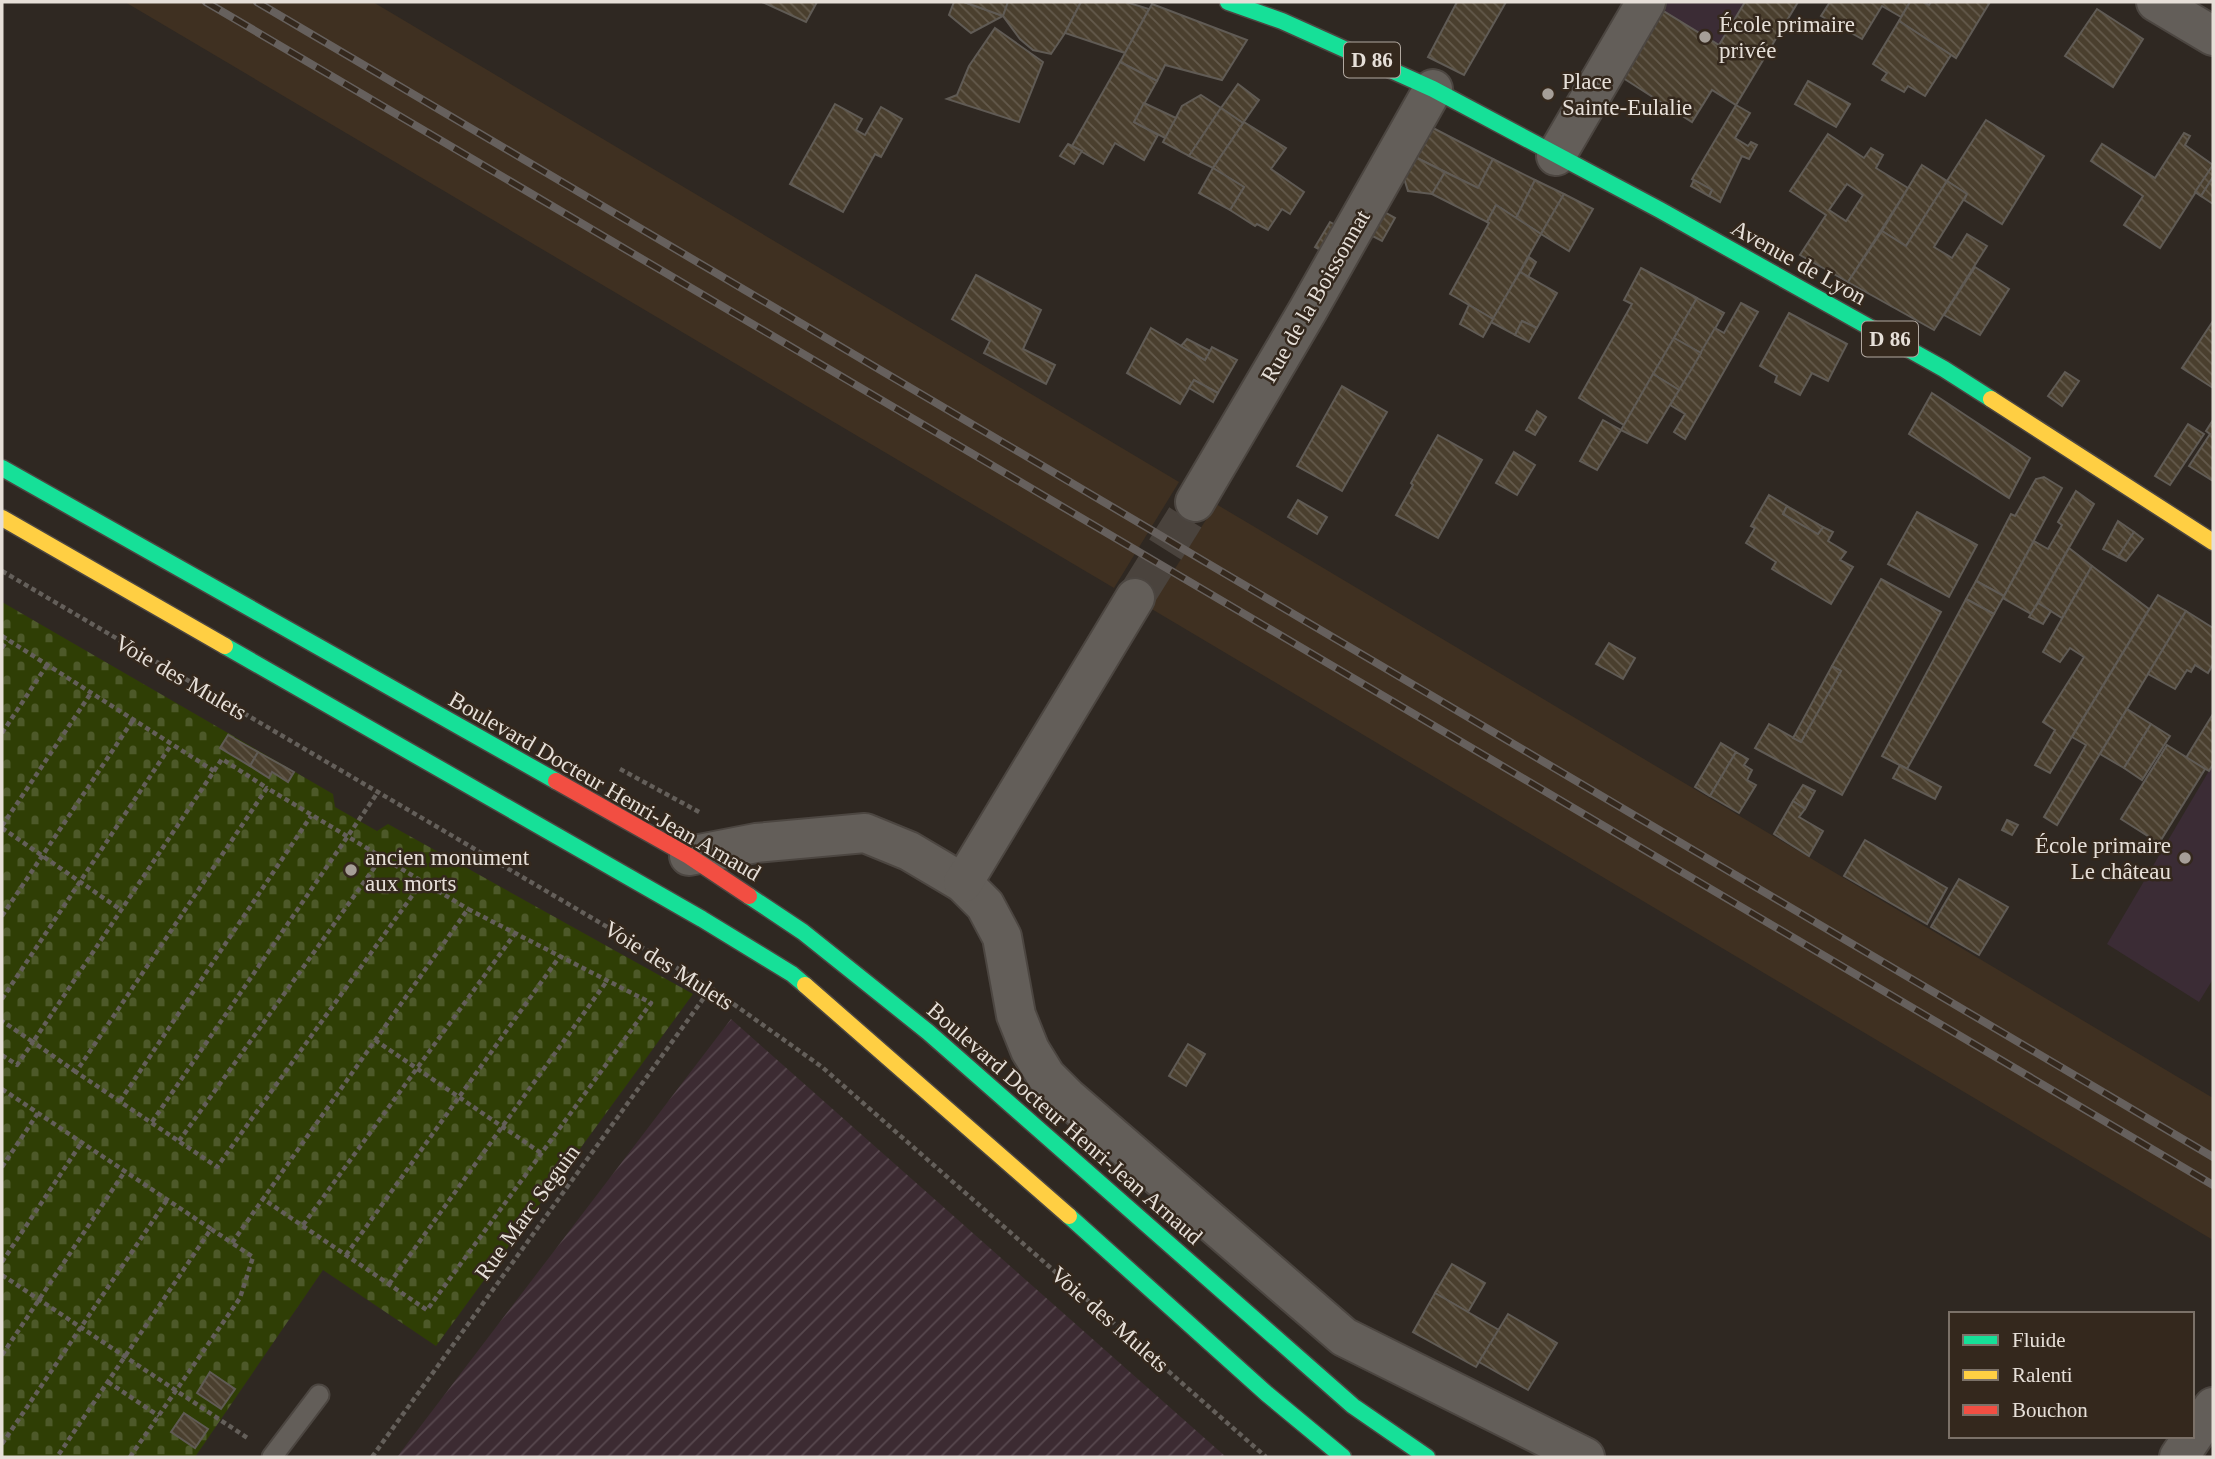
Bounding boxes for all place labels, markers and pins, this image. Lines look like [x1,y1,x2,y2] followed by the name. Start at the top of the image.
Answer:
[1719,12,1855,63] place label: École primaire privée
[1697,29,1713,45] marker: École primaire privée
[1562,69,1692,120] place label: Place Sainte-Eulalie
[1540,86,1556,102] marker: Place Sainte-Eulalie
[2035,833,2171,884] place label: École primaire Le château
[365,845,530,896] place label: ancien monument aux morts
[2177,850,2193,866] marker: École primaire Le château
[343,862,359,878] marker: ancien monument aux morts

